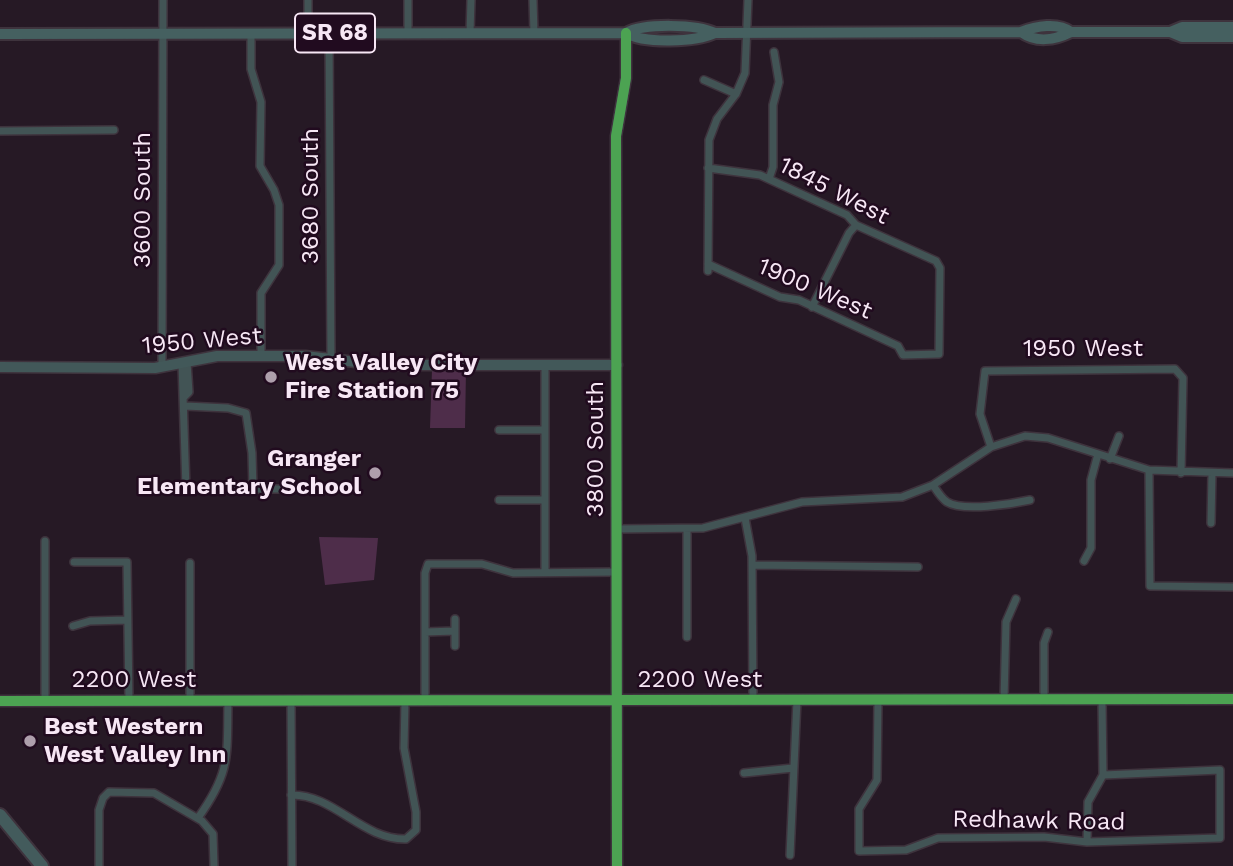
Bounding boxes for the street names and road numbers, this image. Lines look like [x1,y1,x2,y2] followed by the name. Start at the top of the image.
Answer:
[295,14,375,52] road number: SR 68
[297,128,325,264] street label: 3680 South
[129,132,157,268] street label: 3600 South
[774,151,894,231] street label: 1845 West
[754,252,876,326] street label: 1900 West
[141,321,263,361] street label: 1950 West
[1023,335,1143,363] street label: 1950 West
[582,381,610,517] street label: 3800 South
[72,666,196,694] street label: 2200 West
[638,666,762,694] street label: 2200 West
[952,805,1126,837] street label: Redhawk Road

